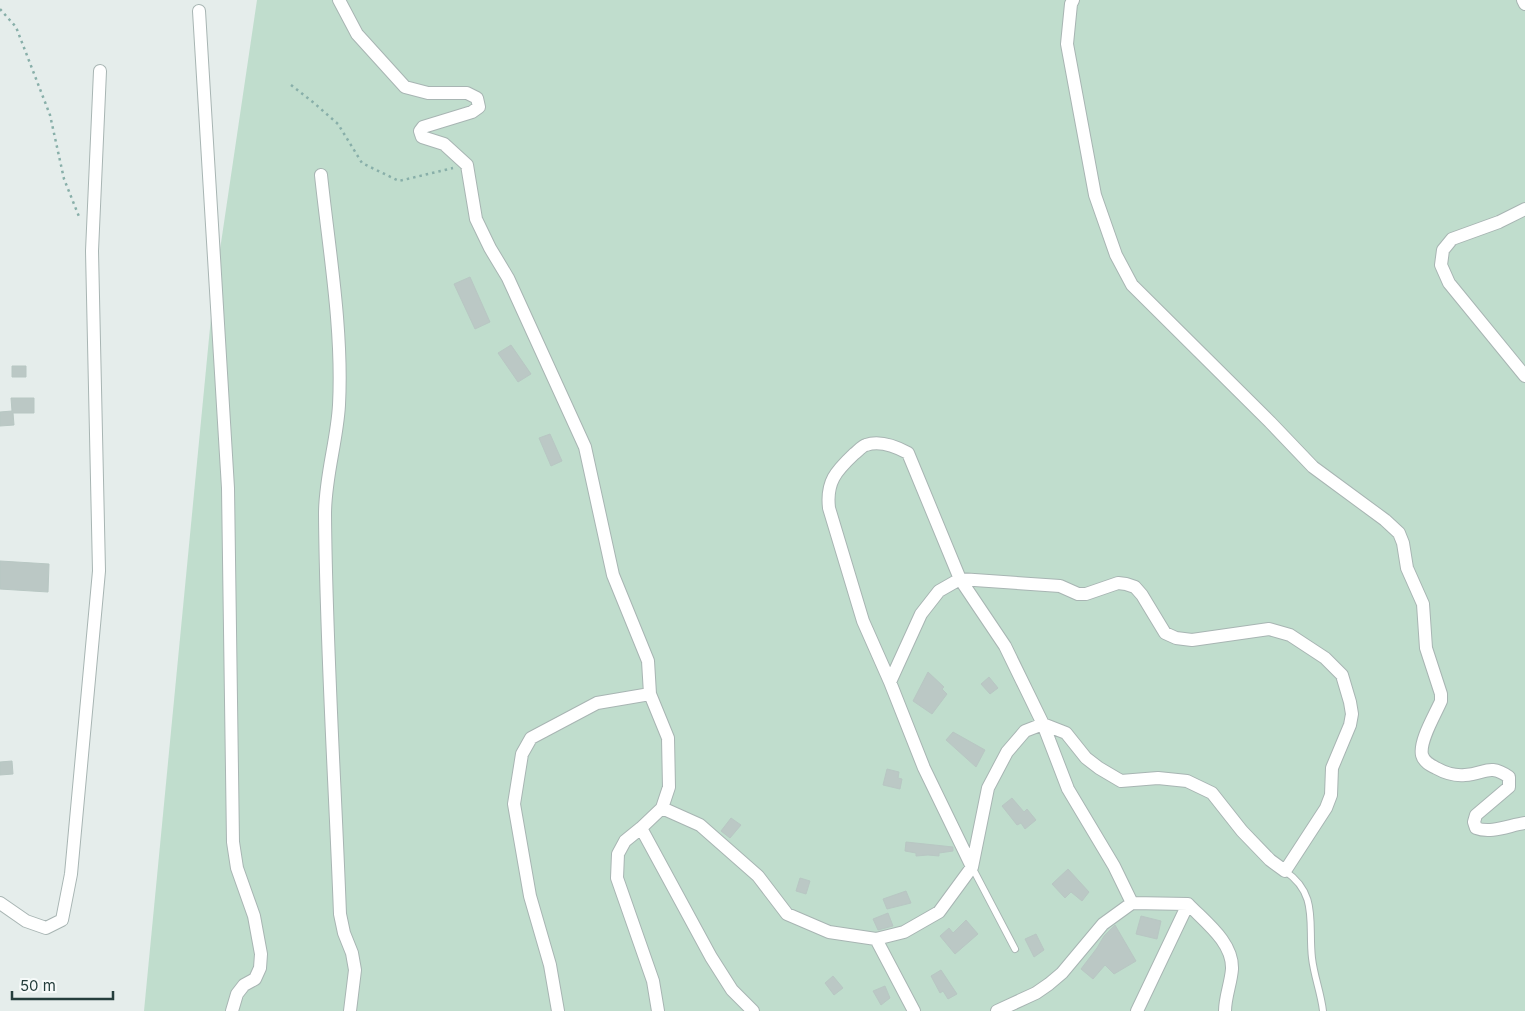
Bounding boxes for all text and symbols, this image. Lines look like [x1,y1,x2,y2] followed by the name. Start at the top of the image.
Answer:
[12,968,114,1000] scale bar
[20,976,56,995] text: 50 m

